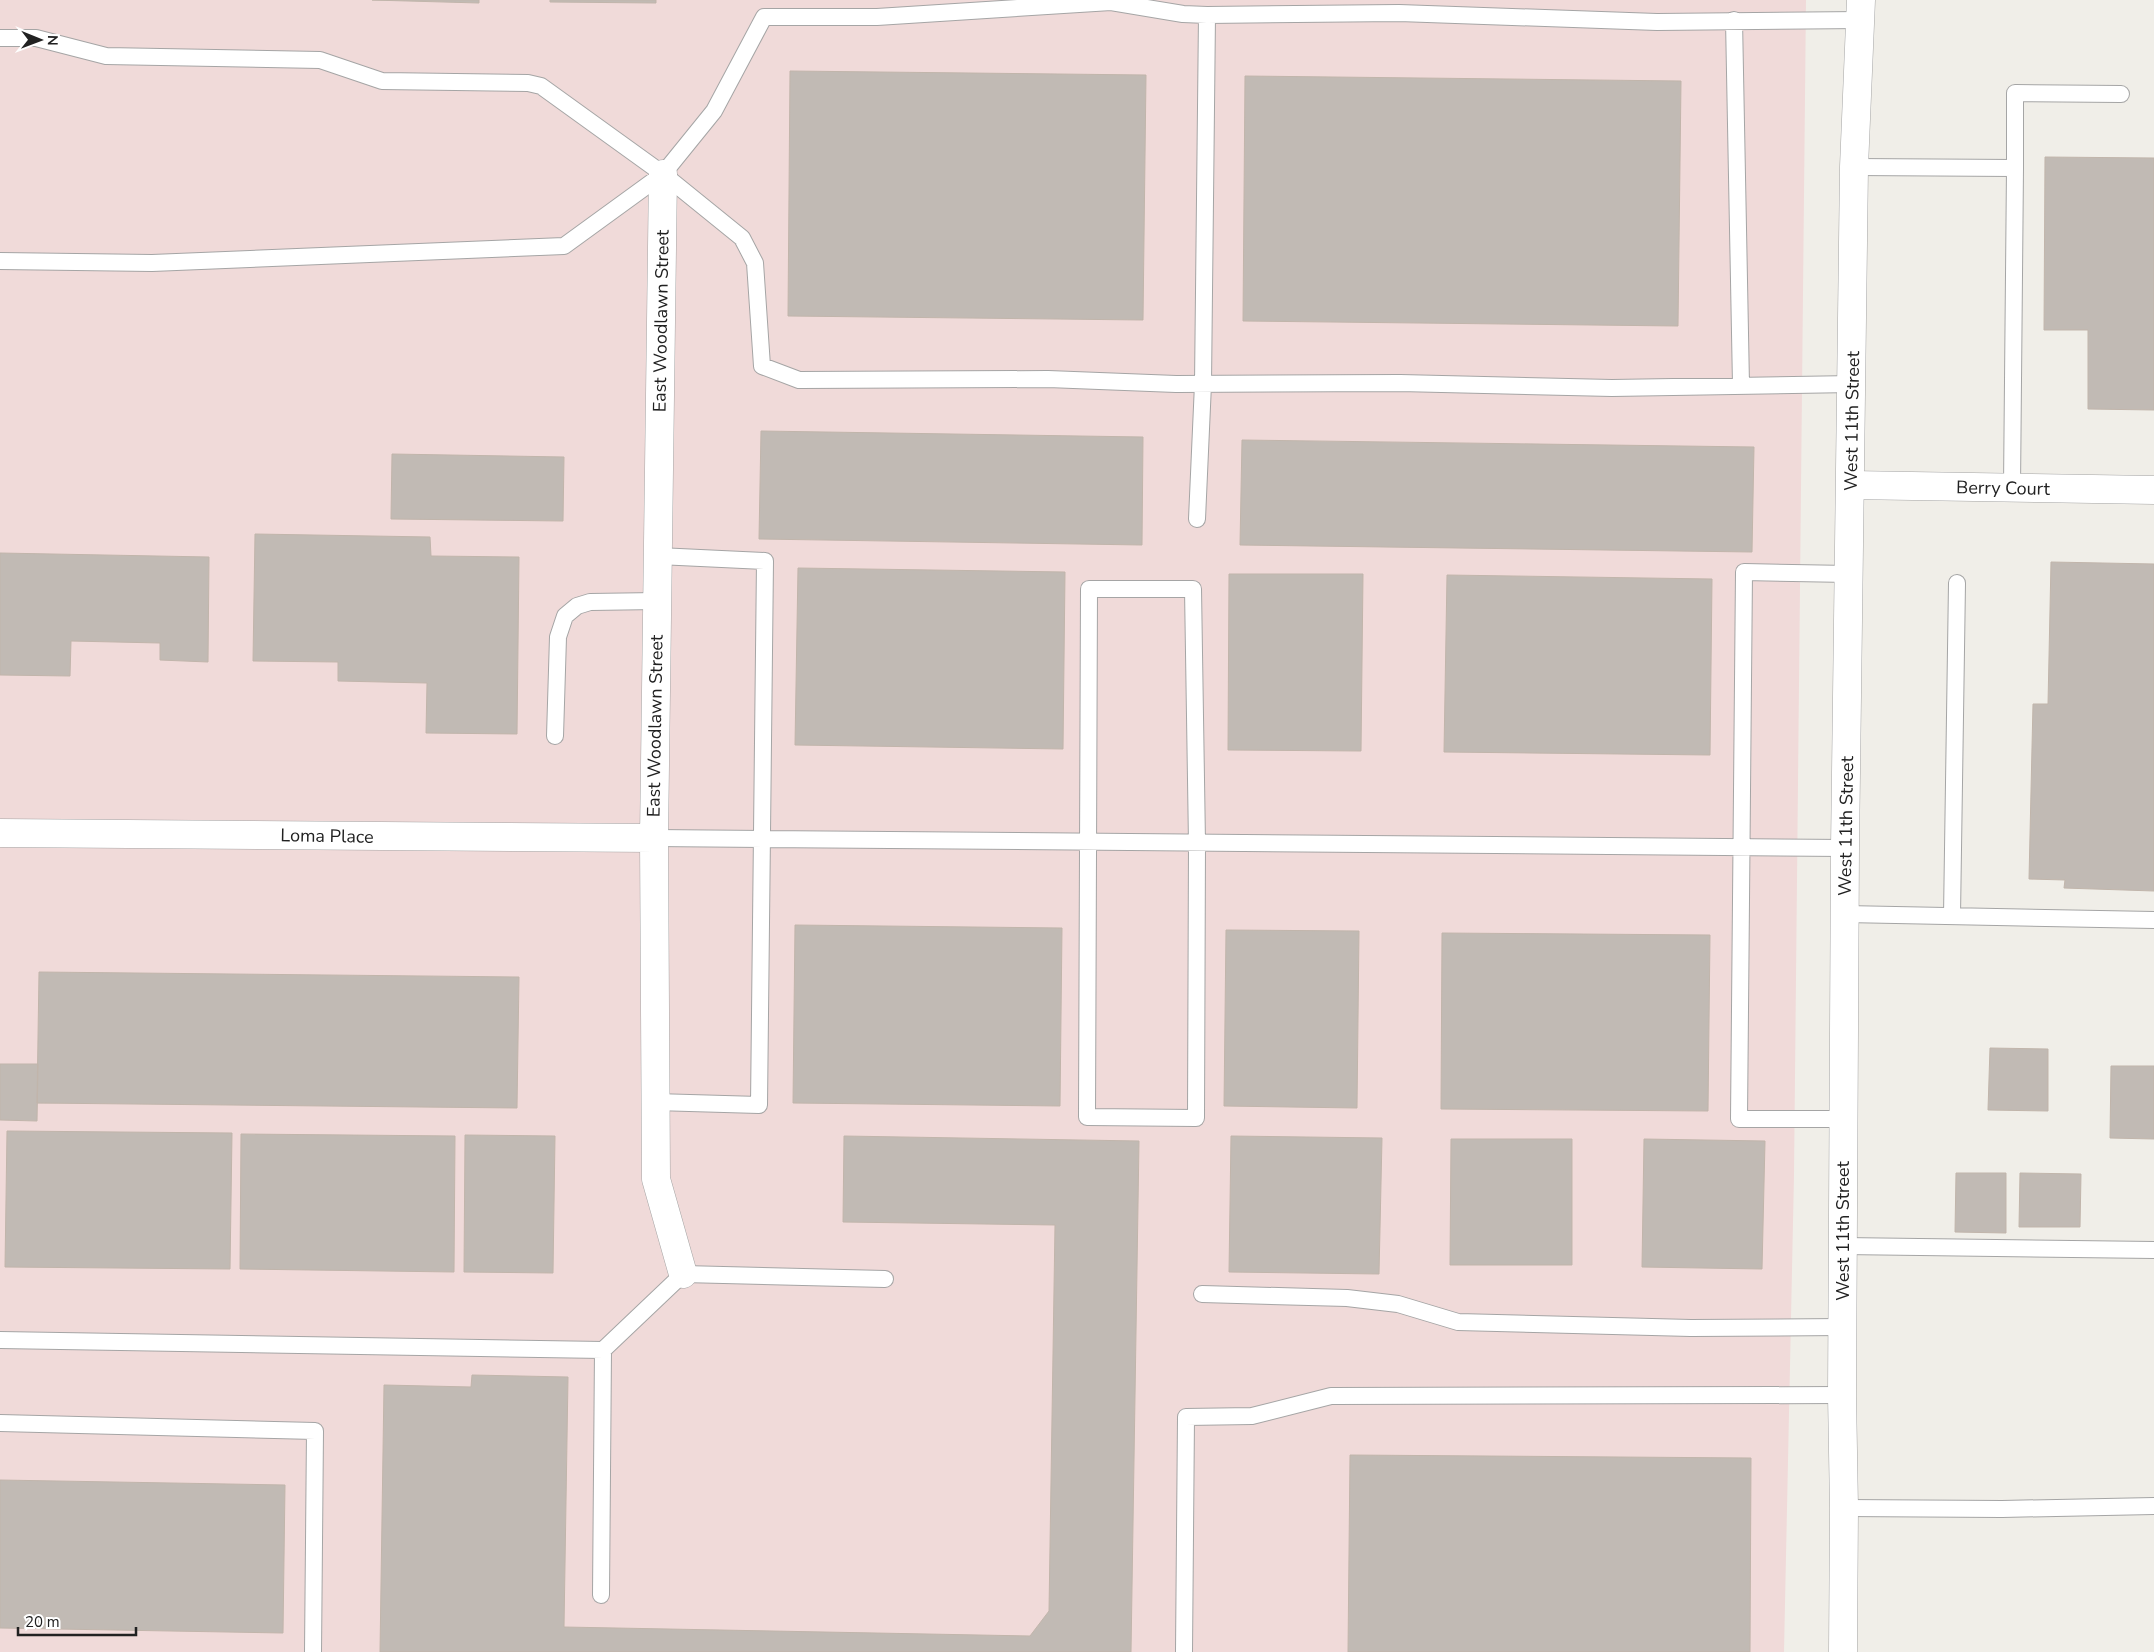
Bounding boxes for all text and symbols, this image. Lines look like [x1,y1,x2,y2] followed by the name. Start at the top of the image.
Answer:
[15,15,65,65] north arrow
[43,35,62,46] text: N
[647,229,675,412] street label: East Woodlawn Street
[1839,350,1865,491] street label: West 11th Street
[1956,475,2051,501] street label: Berry Court
[641,634,669,817] street label: East Woodlawn Street
[1833,755,1859,896] street label: West 11th Street
[280,823,374,849] street label: Loma Place
[1831,1160,1855,1301] street label: West 11th Street
[18,1604,135,1636] scale bar
[25,1612,60,1632] text: 20 m

